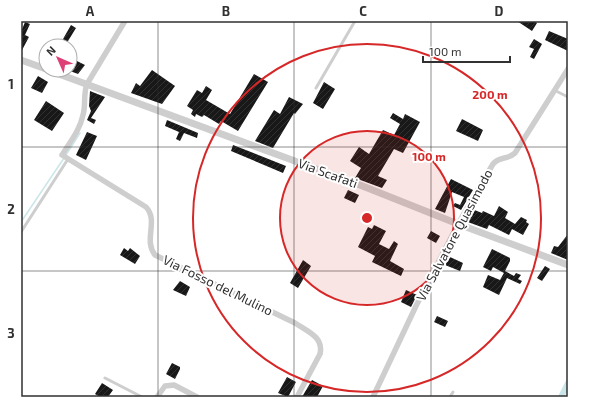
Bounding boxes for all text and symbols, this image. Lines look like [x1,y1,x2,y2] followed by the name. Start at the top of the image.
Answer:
[86,3,95,19] text: A
[222,3,230,19] text: B
[359,3,367,19] text: C
[495,3,504,19] text: D
[38,38,78,78] north arrow
[423,38,510,64] scale bar
[43,43,58,58] text: N
[429,44,461,58] text: 100 m
[8,76,14,92] text: 1
[472,87,508,101] text: 200 m
[412,149,446,163] text: 100 m
[296,155,360,191] street label: Via Scafati
[412,166,496,304] street label: Via Salvatore Quasimodo
[7,201,15,217] text: 2
[360,211,374,225] centre of rings
[160,251,276,319] street label: Via Fosso del Mulino
[7,325,15,341] text: 3

